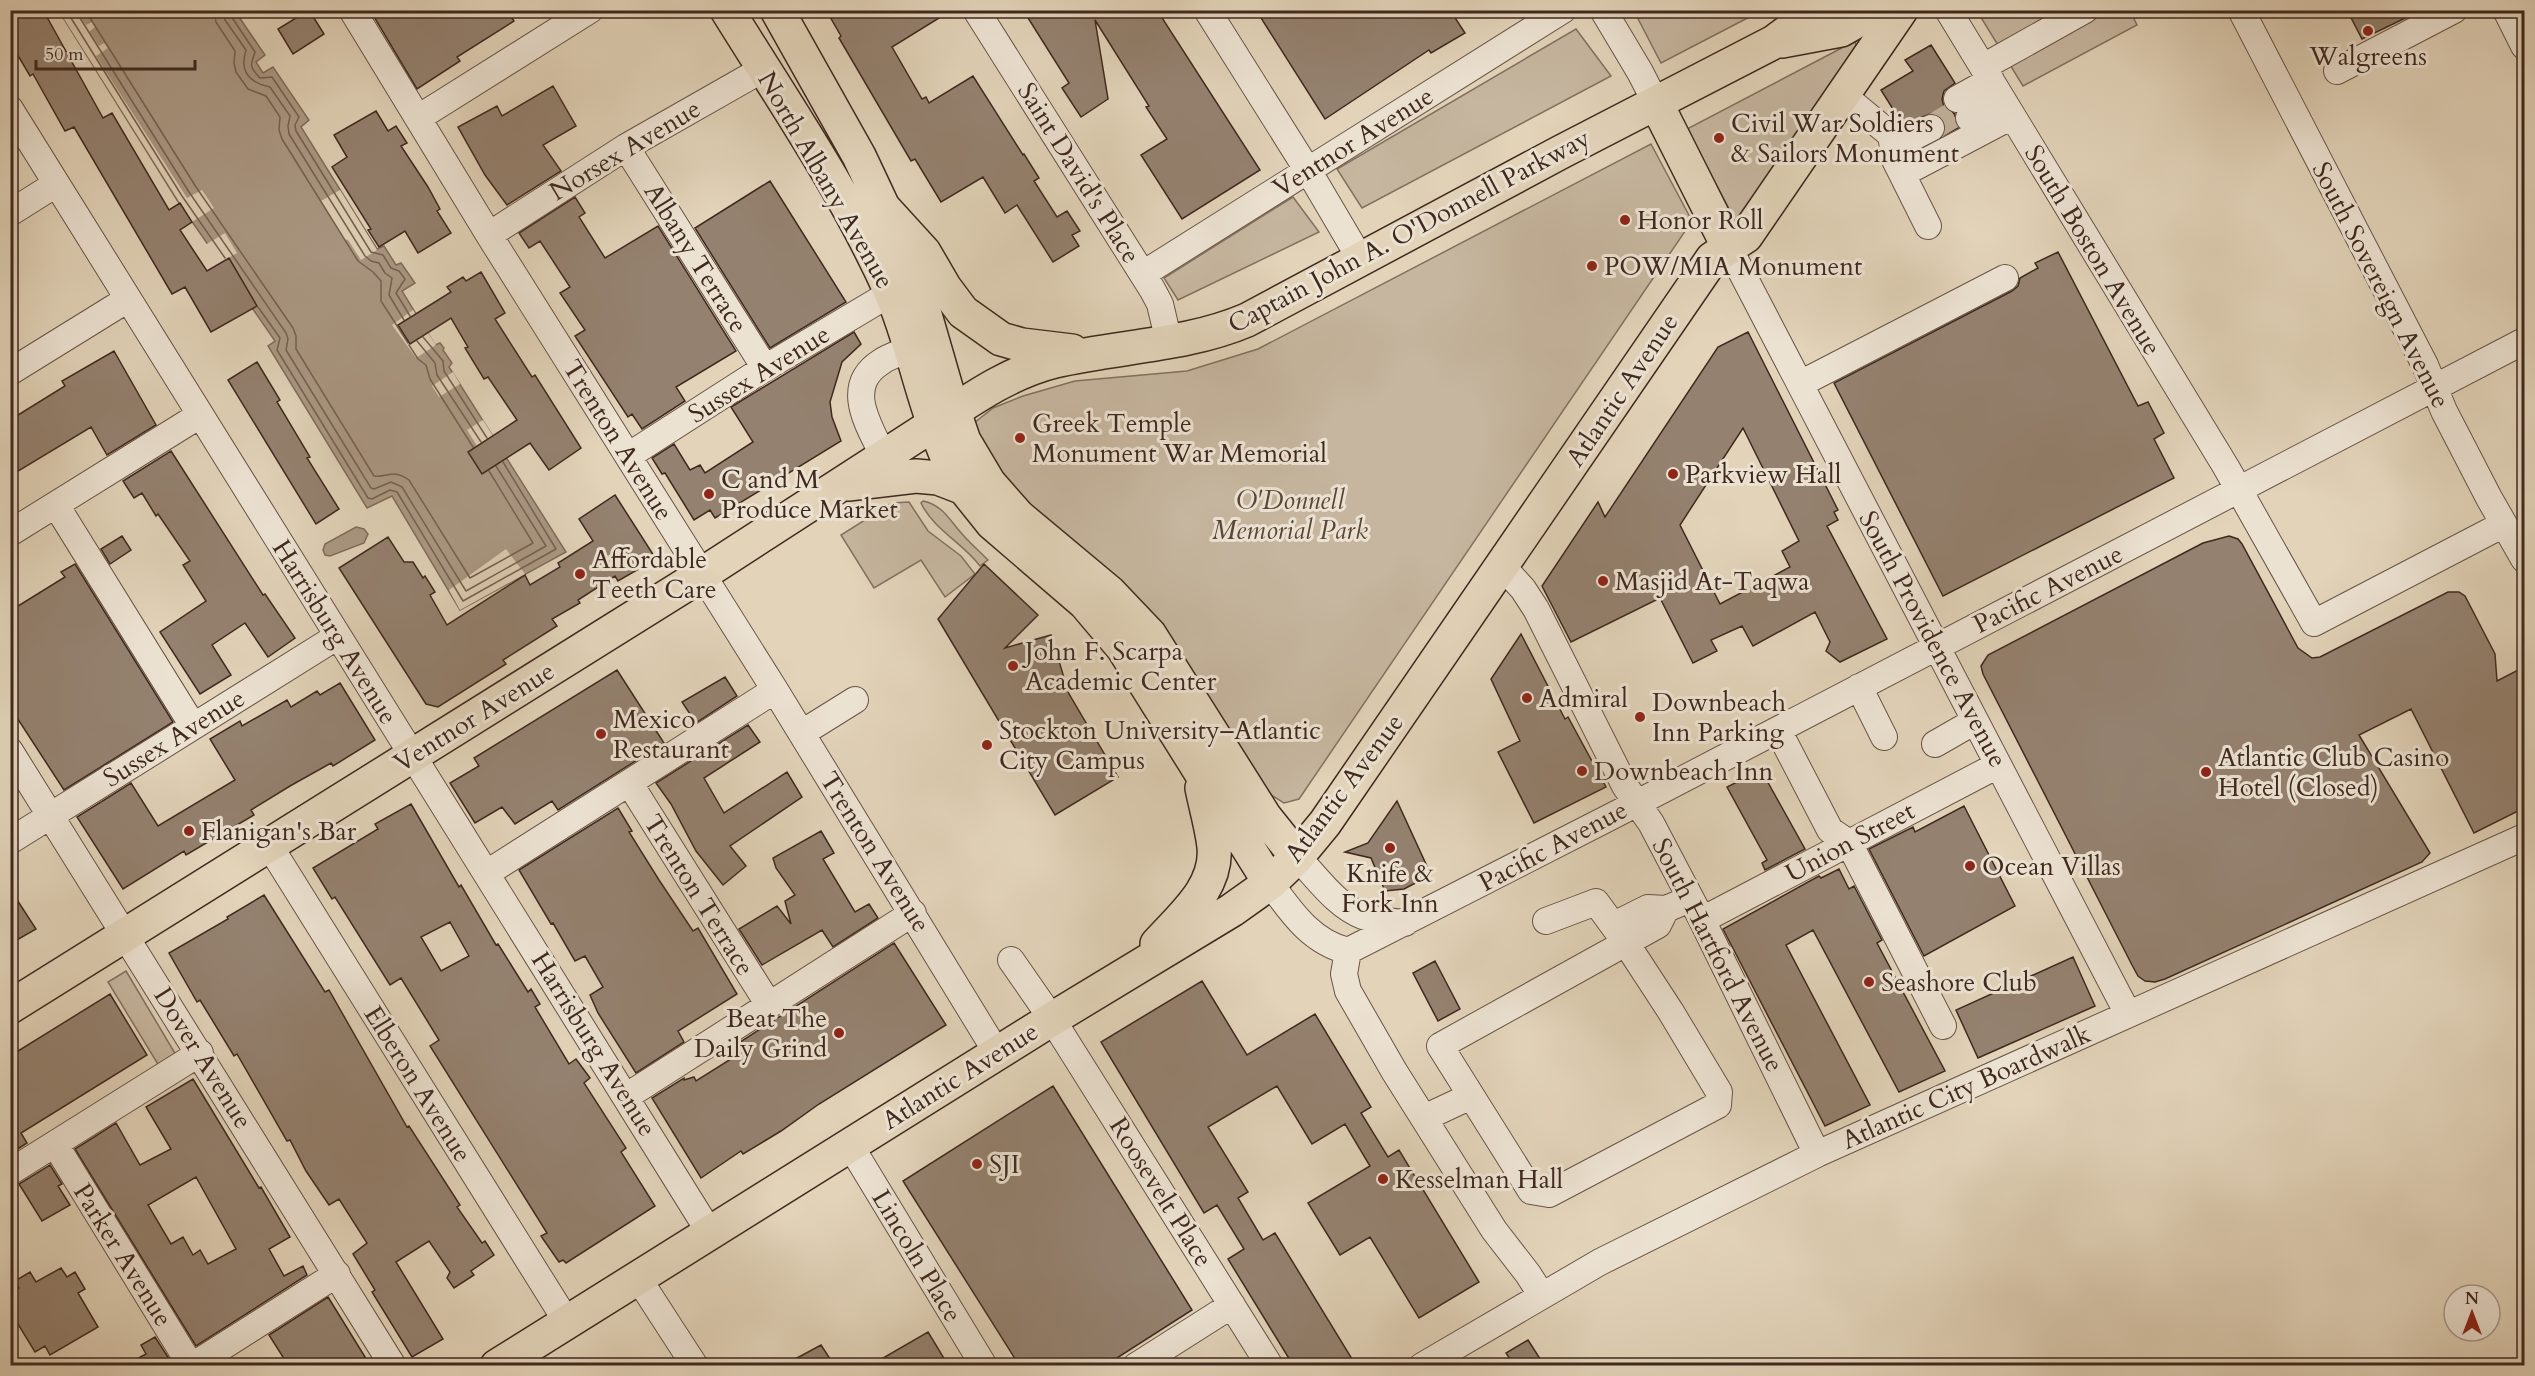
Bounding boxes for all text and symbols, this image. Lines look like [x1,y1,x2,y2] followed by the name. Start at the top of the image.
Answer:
[2361,24,2375,38] marker: Walgreens
[36,33,195,71] scale bar
[2308,39,2427,74] place label: Walgreens
[45,42,84,67] text: 50 m
[750,65,902,295] street label: North Albany Avenue
[1009,76,1149,270] street label: Saint David's Place
[1266,79,1440,205] street label: Ventnor Avenue
[543,91,707,209] street label: Norsex Avenue
[1731,106,1959,171] place label: Civil War Soldiers & Sailors Monument
[1222,120,1596,342] street label: Captain John A. O'Donnell Parkway
[1712,131,1726,145] marker: Civil War Soldiers & Sailors Monument
[2016,138,2170,362] street label: South Boston Avenue
[2304,156,2458,414] street label: South Sovereign Avenue
[636,176,756,340] street label: Albany Terrace
[1637,203,1764,238] place label: Honor Roll
[1618,213,1632,227] marker: Honor Roll
[1604,249,1862,284] place label: POW/MIA Monument
[1585,259,1599,273] marker: POW/MIA Monument
[1558,306,1686,474] street label: Atlantic Avenue
[682,317,836,431] street label: Sussex Avenue
[555,353,681,527] street label: Trenton Avenue
[1032,406,1327,471] place label: Greek Temple Monument War Memorial
[1013,431,1027,445] marker: Greek Temple Monument War Memorial
[1685,457,1842,492] place label: Parkview Hall
[721,462,898,527] place label: C and M Produce Market
[1666,467,1680,481] marker: Parkview Hall
[1212,483,1368,548] park label: O'Donnell Memorial Park
[702,487,716,501] marker: C and M Produce Market
[1851,505,2015,773] street label: South Providence Avenue
[264,533,406,731] street label: Harrisburg Avenue
[1967,536,2129,642] street label: Pacific Avenue
[592,542,717,607] place label: Affordable Teeth Care
[1615,564,1809,599] place label: Masjid At-Taqwa
[573,567,587,581] marker: Affordable Teeth Care
[1596,574,1610,588] marker: Masjid At-Taqwa
[1021,634,1217,699] place label: John F. Scarpa Academic Center
[387,654,561,780] street label: Ventnor Avenue
[1006,659,1020,673] marker: John F. Scarpa Academic Center
[97,681,251,795] street label: Sussex Avenue
[1539,681,1628,716] place label: Admiral
[1652,685,1786,750] place label: Downbeach Inn Parking
[1520,691,1534,705] marker: Admiral
[613,702,729,767] place label: Mexico Restaurant
[1276,706,1412,870] street label: Atlantic Avenue
[1633,710,1647,724] marker: Downbeach Inn Parking
[999,713,1321,778] place label: Stockton University–Atlantic City Campus
[594,727,608,741] marker: Mexico Restaurant
[980,738,994,752] marker: Stockton University–Atlantic City Campus
[2218,740,2449,805] place label: Atlantic Club Casino Hotel (Closed)
[1594,754,1774,789] place label: Downbeach Inn
[1575,764,1589,778] marker: Downbeach Inn
[812,765,938,939] street label: Trenton Avenue
[2199,765,2213,779] marker: Atlantic Club Casino Hotel (Closed)
[1473,792,1633,900] street label: Pacific Avenue
[1779,793,1921,891] street label: Union Street
[635,808,763,982] street label: Trenton Terrace
[201,814,357,849] place label: Flanigan's Bar
[182,824,196,838] marker: Flanigan's Bar
[1644,832,1792,1078] street label: South Hartford Avenue
[1383,841,1397,855] marker: Knife & Fork Inn
[1982,849,2121,884] place label: Ocean Villas
[1341,856,1439,921] place label: Knife & Fork Inn
[1963,859,1977,873] marker: Ocean Villas
[523,945,665,1143] street label: Harrisburg Avenue
[1881,965,2037,1000] place label: Seashore Club
[1862,975,1876,989] marker: Seashore Club
[146,980,260,1136] street label: Dover Avenue
[356,999,480,1169] street label: Elberon Avenue
[694,1001,827,1066] place label: Beat The Daily Grind
[875,1014,1045,1138] street label: Atlantic Avenue
[1836,1016,2096,1158] street label: Atlantic City Boardwalk
[832,1026,846,1040] marker: Beat The Daily Grind
[1101,1111,1221,1273] street label: Roosevelt Place
[989,1147,1020,1182] place label: SJI
[970,1157,984,1171] marker: SJI
[1395,1162,1564,1197] place label: Kesselman Hall
[1376,1172,1390,1186] marker: Kesselman Hall
[65,1177,181,1333] street label: Parker Avenue
[864,1183,970,1329] street label: Lincoln Place
[2442,1283,2502,1343] north arrow
[2465,1288,2479,1310] text: N

